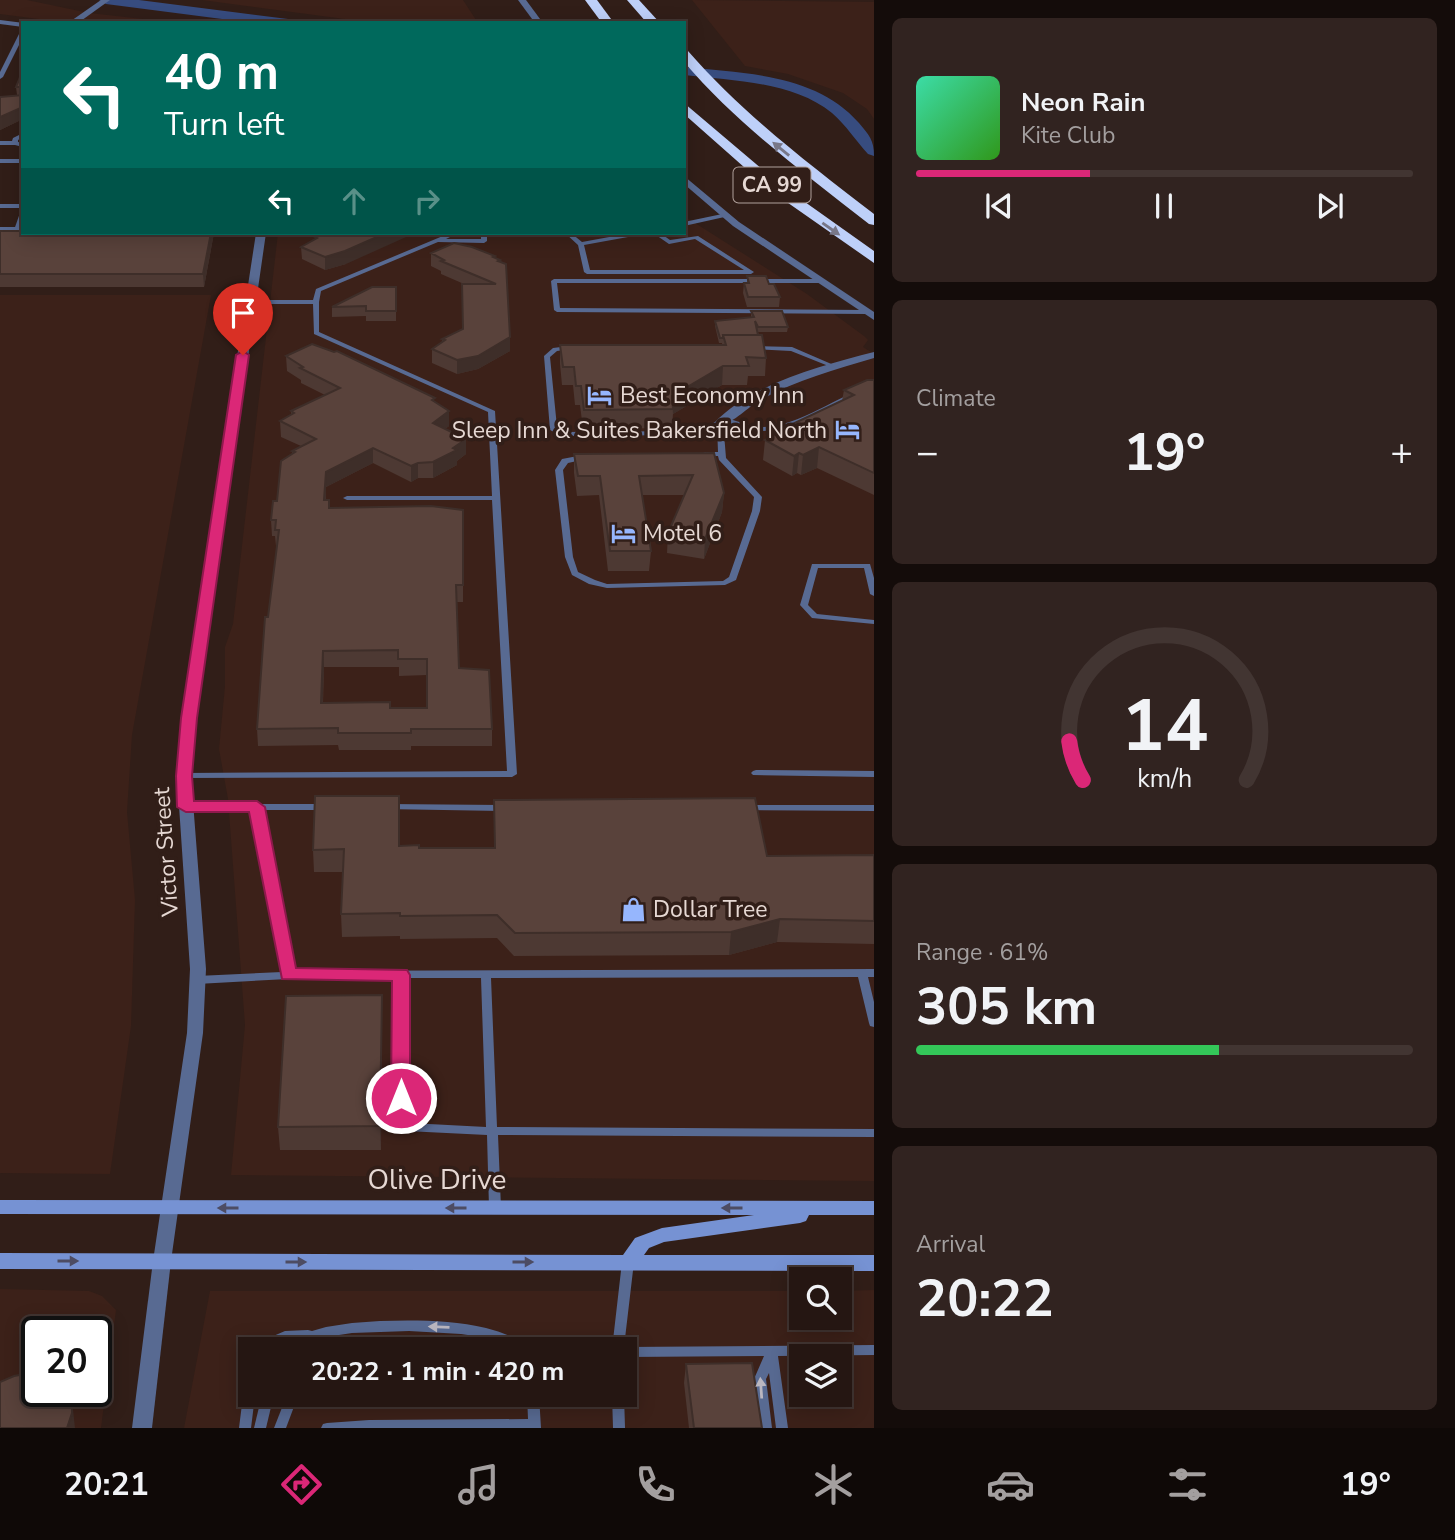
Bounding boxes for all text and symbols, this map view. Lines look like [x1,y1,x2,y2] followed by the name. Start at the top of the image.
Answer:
[164,39,279,106] text: 40 m
[49,49,140,140] icon: left
[1021,85,1146,120] text: Neon Rain
[164,103,284,146] text: Turn left
[1021,120,1115,151] text: Kite Club
[773,141,791,156] one-way arrow
[734,168,810,202] road number: CA 99
[262,182,300,220] icon: left
[335,182,373,220] icon: ahead
[408,182,446,220] icon: right
[980,187,1018,225] icon: previous
[1145,187,1183,225] icon: pause
[1311,187,1349,225] icon: next
[822,222,840,236] one-way arrow
[213,283,273,355] pin
[224,294,262,332] icon: arrive
[620,380,804,411] place label: Best Economy Inn
[586,381,614,409] hotel icon: Best Economy Inn
[916,383,996,414] text: Climate
[452,415,827,446] place label: Sleep Inn & Suites Bakersfield North
[833,416,861,444] hotel icon: Sleep Inn & Suites Bakersfield North
[1123,417,1206,488] text: 19°
[916,427,939,478] text: −
[1390,427,1413,478] text: +
[643,518,722,549] place label: Motel 6
[609,519,637,547] hotel icon: Motel 6
[1121,676,1208,776] text: 14
[1137,762,1192,796] text: km/h
[146,785,186,919] street label: Victor Street
[653,894,767,925] place label: Dollar Tree
[619,895,647,923] shop icon: Dollar Tree
[916,937,1048,968] text: Range · 61%
[916,971,1097,1042] text: 305 km
[364,1061,438,1135] position arrow
[368,1161,506,1199] street label: Olive Drive
[217,1202,239,1214] one-way arrow
[445,1202,467,1214] one-way arrow
[721,1202,743,1214] one-way arrow
[916,1229,985,1260] text: Arrival
[57,1255,79,1267] one-way arrow
[285,1256,307,1267] one-way arrow
[512,1256,534,1268] one-way arrow
[916,1263,1054,1334] text: 20:22
[789,1267,852,1407] map controls
[789,1267,852,1330] button: search
[21,1316,112,1407] speed limit sign: 20
[428,1322,450,1333] one-way arrow
[789,1344,852,1407] button: layers
[311,1354,564,1389] text: 20:22 · 1 min · 420 m
[756,1377,767,1399] one-way arrow
[277,1460,326,1509] icon: directions
[454,1460,503,1509] icon: music
[631,1460,680,1509] icon: phone
[809,1460,858,1509] icon: climate
[986,1460,1035,1509] icon: car
[1163,1460,1212,1509] icon: filters
[64,1463,149,1506] text: 20:21
[1340,1463,1391,1506] text: 19°

